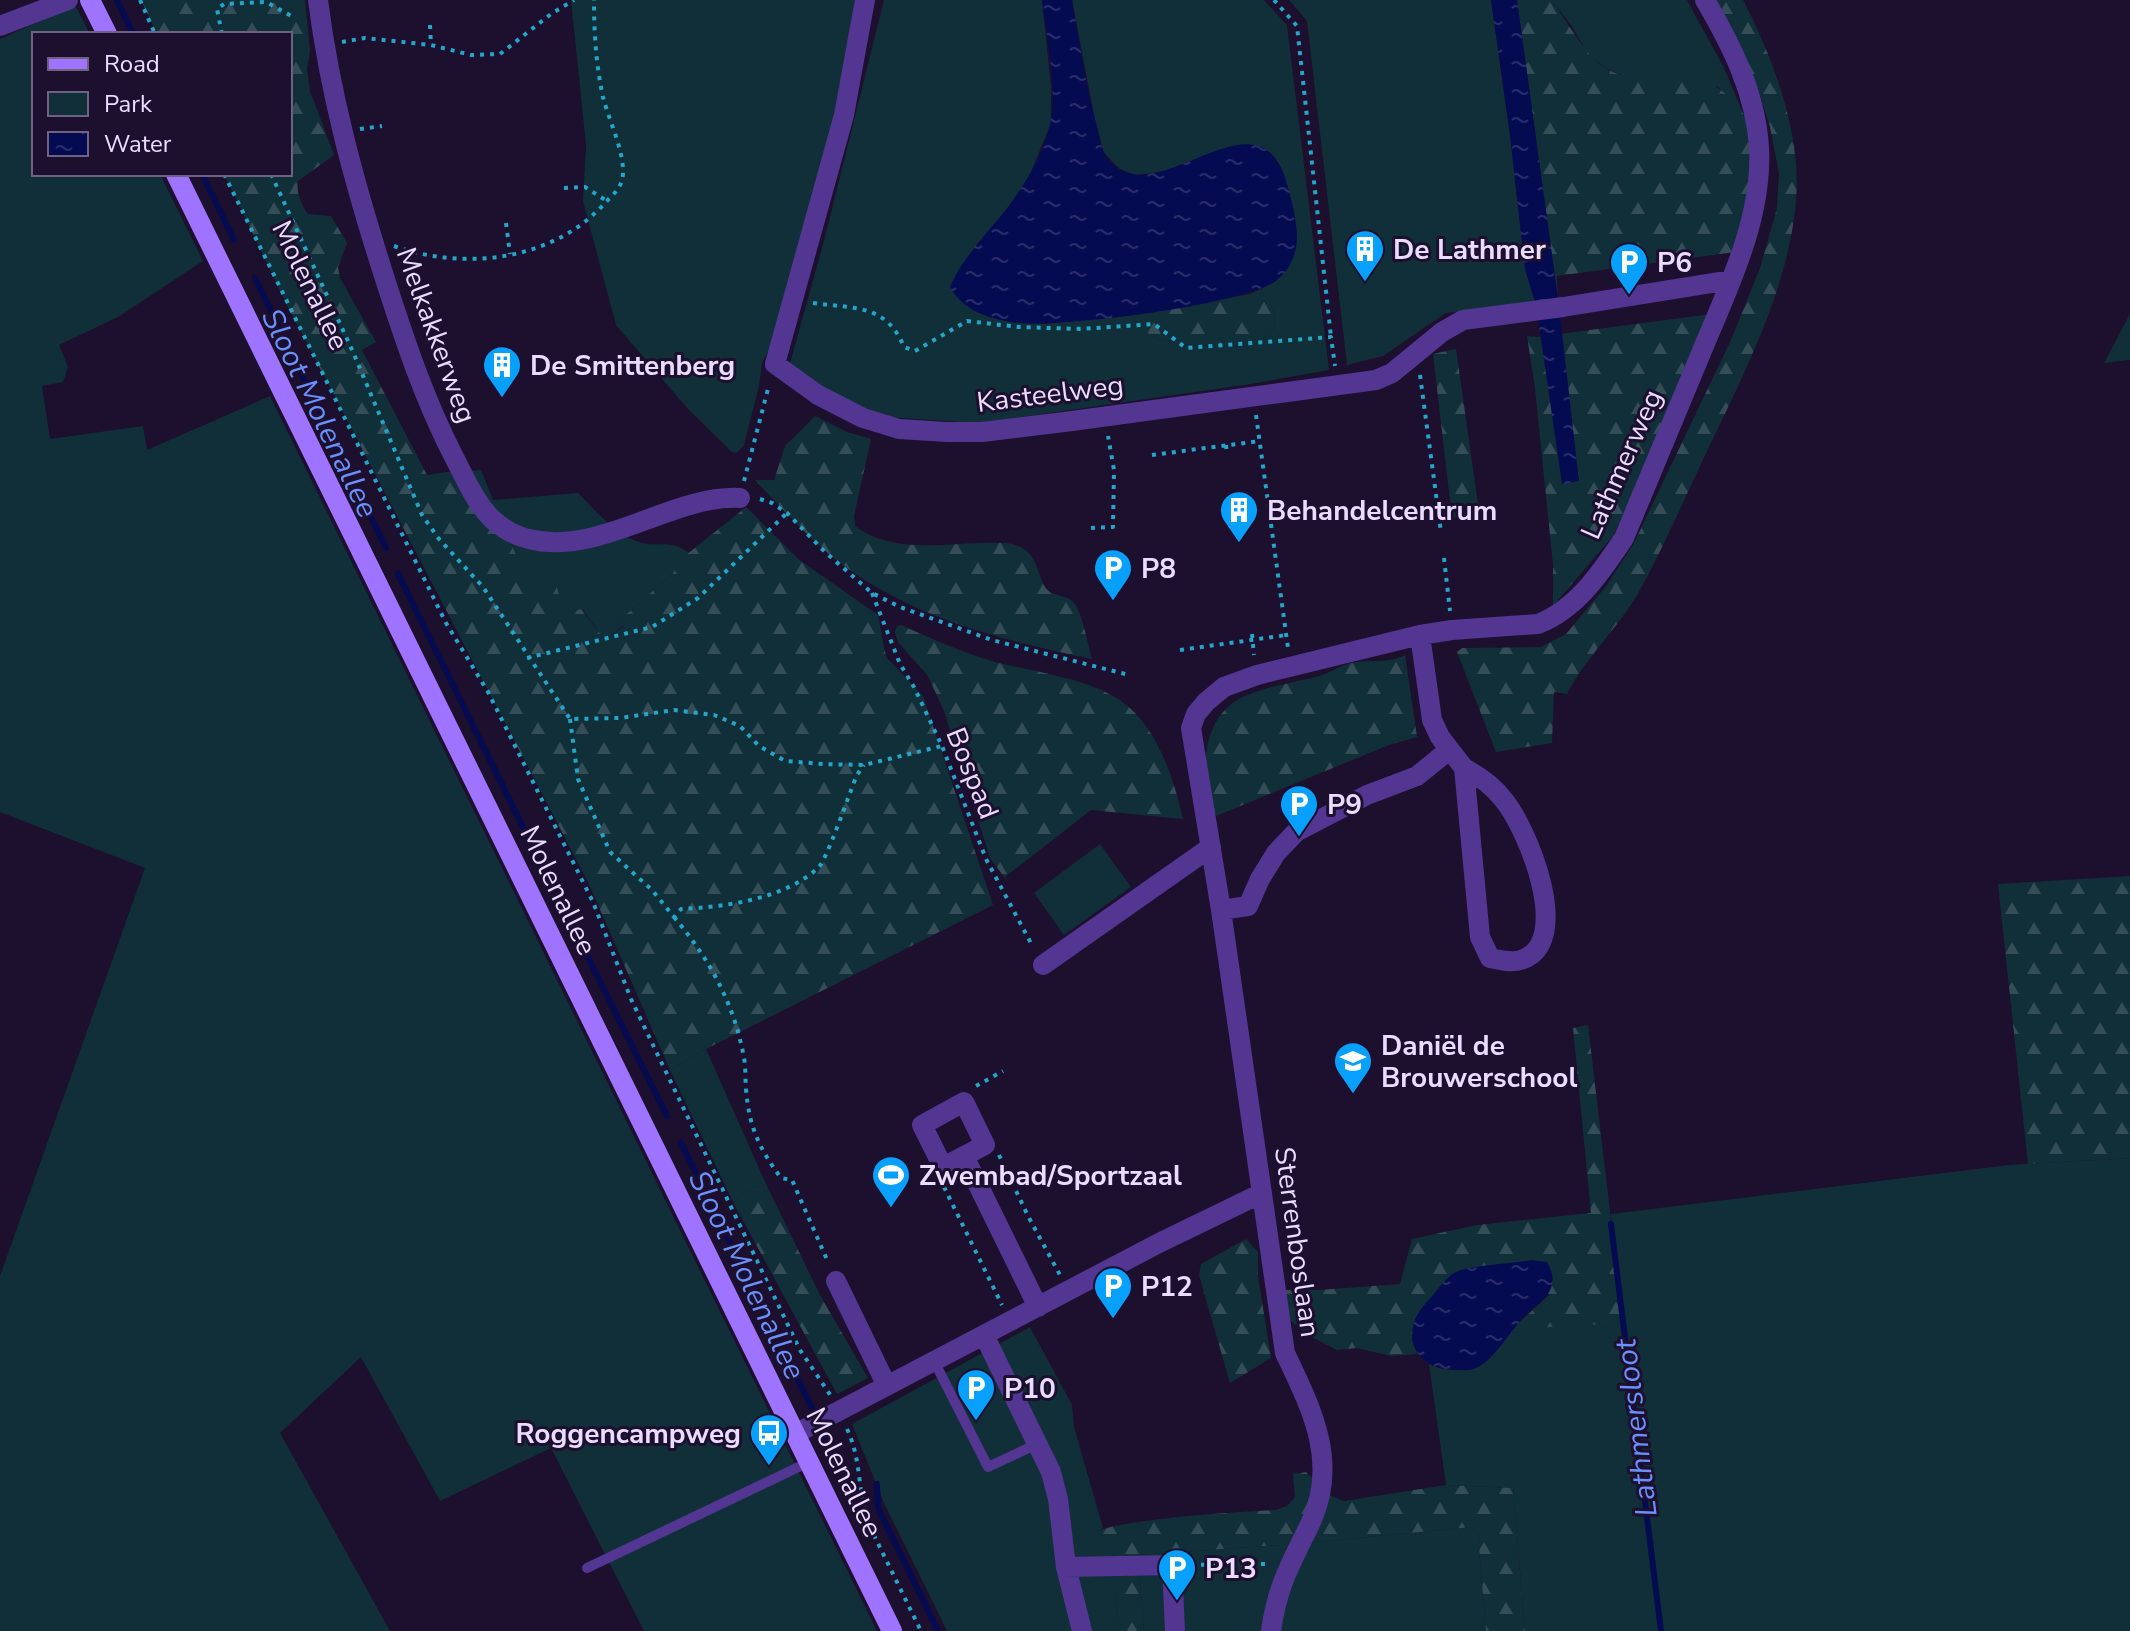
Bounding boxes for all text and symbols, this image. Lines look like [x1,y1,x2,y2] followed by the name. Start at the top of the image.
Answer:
[32,32,292,176] legend
[104,48,160,80] text: Road
[104,88,153,120] text: Park
[104,128,172,160] text: Water
[262,214,358,356] street label: Molenallee
[1344,228,1386,283] building icon: De Lathmer
[1393,231,1546,269] place label: De Lathmer
[1608,241,1650,296] parking icon: P6
[387,242,485,428] street label: Melkakkerweg
[1657,244,1692,282] place label: P6
[251,302,388,525] water label: Sloot Molenallee
[481,344,523,399] building icon: De Smittenberg
[530,347,735,385] place label: De Smittenberg
[974,366,1126,422] street label: Kasteelweg
[1572,384,1672,545] street label: Lathmerweg
[1218,489,1260,544] building icon: Behandelcentrum
[1267,492,1497,530] place label: Behandelcentrum
[1092,547,1134,602] parking icon: P8
[1141,550,1176,588] place label: P8
[937,722,1008,825] street label: Bospad
[1278,783,1320,838] parking icon: P9
[1327,786,1362,824] place label: P9
[510,819,606,961] street label: Molenallee
[1381,1027,1577,1097] place label: Daniël de Brouwerschool
[1332,1040,1374,1095] school or university icon: Daniël de Brouwerschool
[1265,1145,1329,1340] street label: Sterrenboslaan
[870,1154,912,1209] sports icon: Zwembad/Sportzaal
[919,1157,1182,1195] place label: Zwembad/Sportzaal
[678,1164,815,1387] water label: Sloot Molenallee
[1092,1265,1134,1320] parking icon: P12
[1141,1268,1193,1306] place label: P12
[1605,1335,1668,1519] water label: Lathmersloot
[955,1367,997,1422] parking icon: P10
[1004,1370,1056,1408] place label: P10
[796,1401,892,1543] street label: Molenallee
[748,1412,790,1467] bus stop icon: Roggencampweg
[515,1415,741,1453] place label: Roggencampweg
[1156,1547,1198,1602] parking icon: P13
[1205,1550,1257,1588] place label: P13

